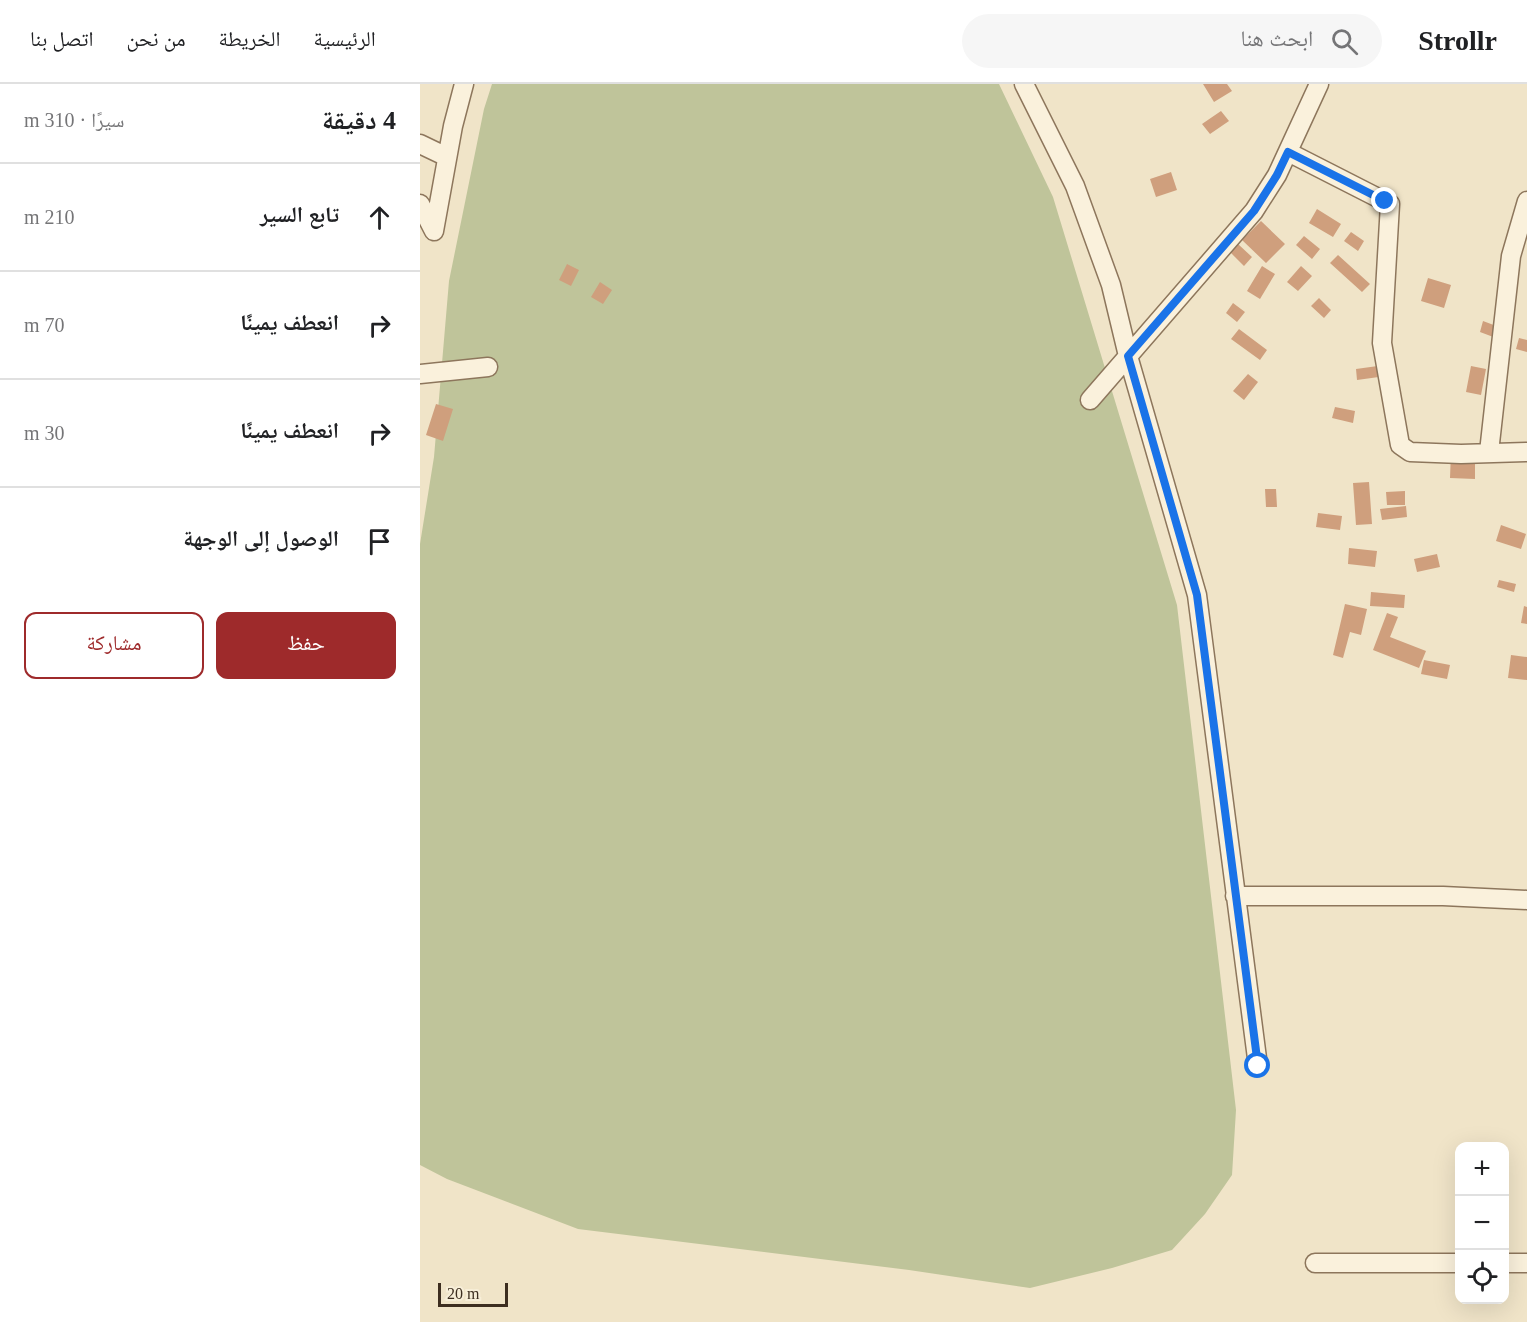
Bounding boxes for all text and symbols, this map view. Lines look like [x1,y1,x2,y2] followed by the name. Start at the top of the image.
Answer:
[962,14,1382,68] search box
[1328,25,1361,58] icon: search
[1418,25,1497,56] text: Strollr
[1241,26,1313,51] text: ابحث هنا
[30,27,93,51] text: اتصل بنا
[126,27,186,51] text: من نحن
[219,27,280,51] text: الخريطة
[313,27,376,51] text: الرئيسية
[322,106,396,135] text: 4 دقيقة
[24,109,124,131] text: سيرًا · 310 m
[1371,187,1397,213] route end
[363,201,396,234] icon: ahead
[260,202,339,227] text: تابع السير
[24,206,75,228] text: 210 m
[363,309,396,342] icon: right
[240,310,339,335] text: انعطف يمينًا
[24,314,65,336] text: 70 m
[363,417,396,450] icon: right
[240,418,339,443] text: انعطف يمينًا
[24,422,65,444] text: 30 m
[363,525,396,558] icon: arrive
[183,526,339,551] text: الوصول إلى الوجهة
[24,612,204,679] button: مشاركة
[216,612,396,679] button: حفظ
[1244,1052,1270,1078] route start
[1455,1142,1509,1304] map controls
[1455,1142,1509,1196] button: +
[1455,1196,1509,1250] button: −
[1455,1250,1509,1304] button: locate
[438,1280,508,1308] scale bar
[447,1285,479,1302] text: 20 m

